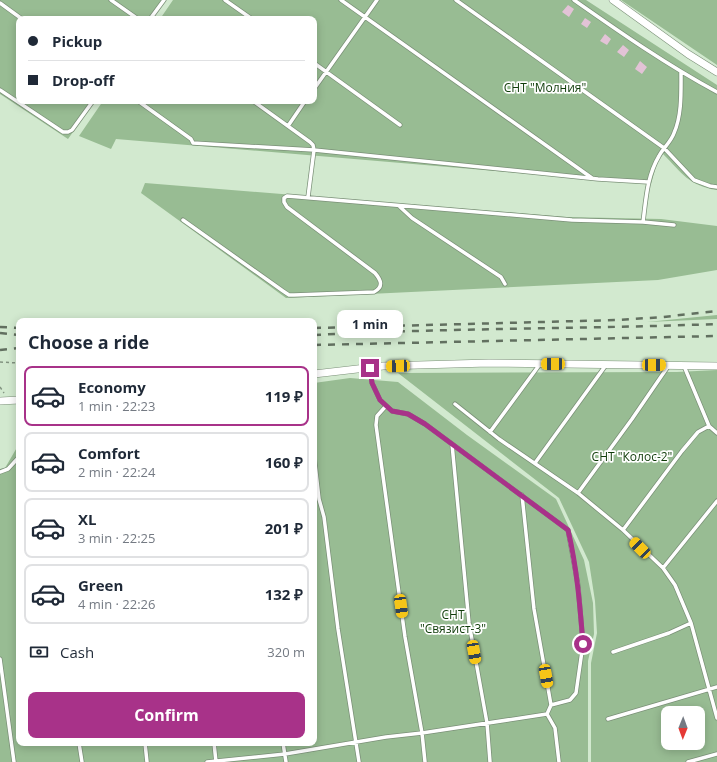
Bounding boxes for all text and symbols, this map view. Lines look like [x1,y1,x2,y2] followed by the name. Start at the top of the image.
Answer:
[52,31,102,51] text: Pickup
[52,70,114,90] text: Drop-off
[504,79,586,96] park label: СНТ "Молния"
[337,310,403,338] callout: 1 min
[352,315,388,333] text: 1 min
[28,330,149,354] text: Choose a ride
[541,358,565,370] car
[361,359,379,377] route end
[642,359,666,371] car
[386,360,410,372] car
[78,377,146,397] text: Economy
[30,378,66,414] icon: car
[265,386,303,406] text: 119 ₽
[78,397,155,415] text: 1 min · 22:23
[78,443,140,463] text: Comfort
[30,444,66,480] icon: car
[592,448,672,465] park label: СНТ "Колос-2"
[265,452,303,472] text: 160 ₽
[78,463,155,481] text: 2 min · 22:24
[78,509,96,529] text: XL
[30,510,66,546] icon: car
[265,518,303,538] text: 201 ₽
[78,529,155,547] text: 3 min · 22:25
[627,535,653,561] car
[78,575,123,595] text: Green
[30,576,66,612] icon: car
[265,584,303,604] text: 132 ₽
[393,593,409,619] car
[78,595,155,613] text: 4 min · 22:26
[420,606,486,637] park label: СНТ "Связист-3"
[574,635,592,653] route start
[466,639,482,665] car
[28,641,50,663] icon: cash
[60,642,94,662] text: Cash
[267,643,305,661] text: 320 m
[538,663,554,689] car
[28,692,305,738] button: Confirm
[661,706,705,750] north arrow
[661,706,705,750] map controls

